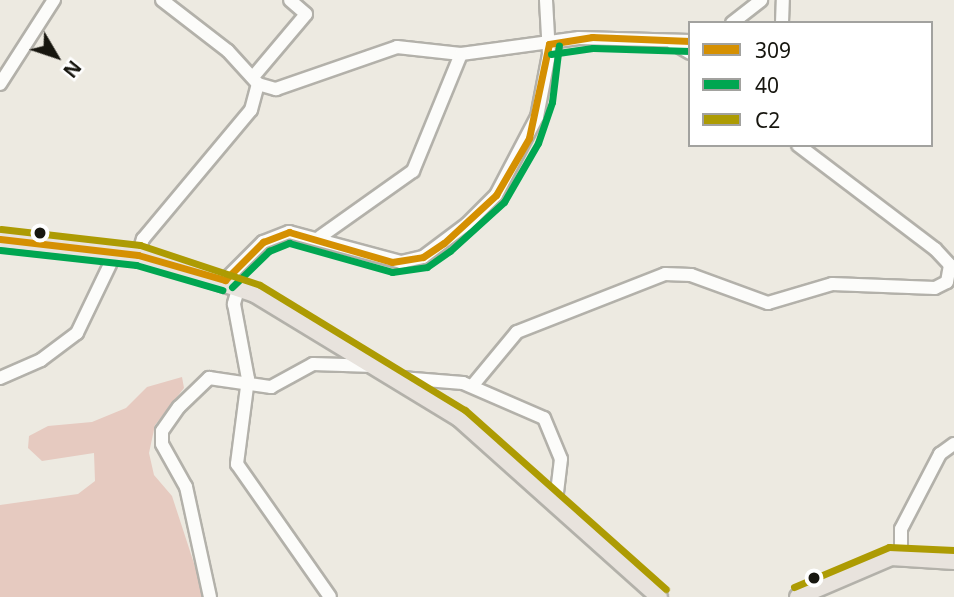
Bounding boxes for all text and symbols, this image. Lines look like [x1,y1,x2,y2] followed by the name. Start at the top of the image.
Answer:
[21,21,91,91] north arrow
[688,21,933,147] legend
[755,36,791,64] text: 309
[57,55,87,83] text: N
[755,71,779,99] text: 40
[755,106,780,134] text: C2
[33,226,47,240] unlabelled marker
[807,571,821,585] unlabelled marker

